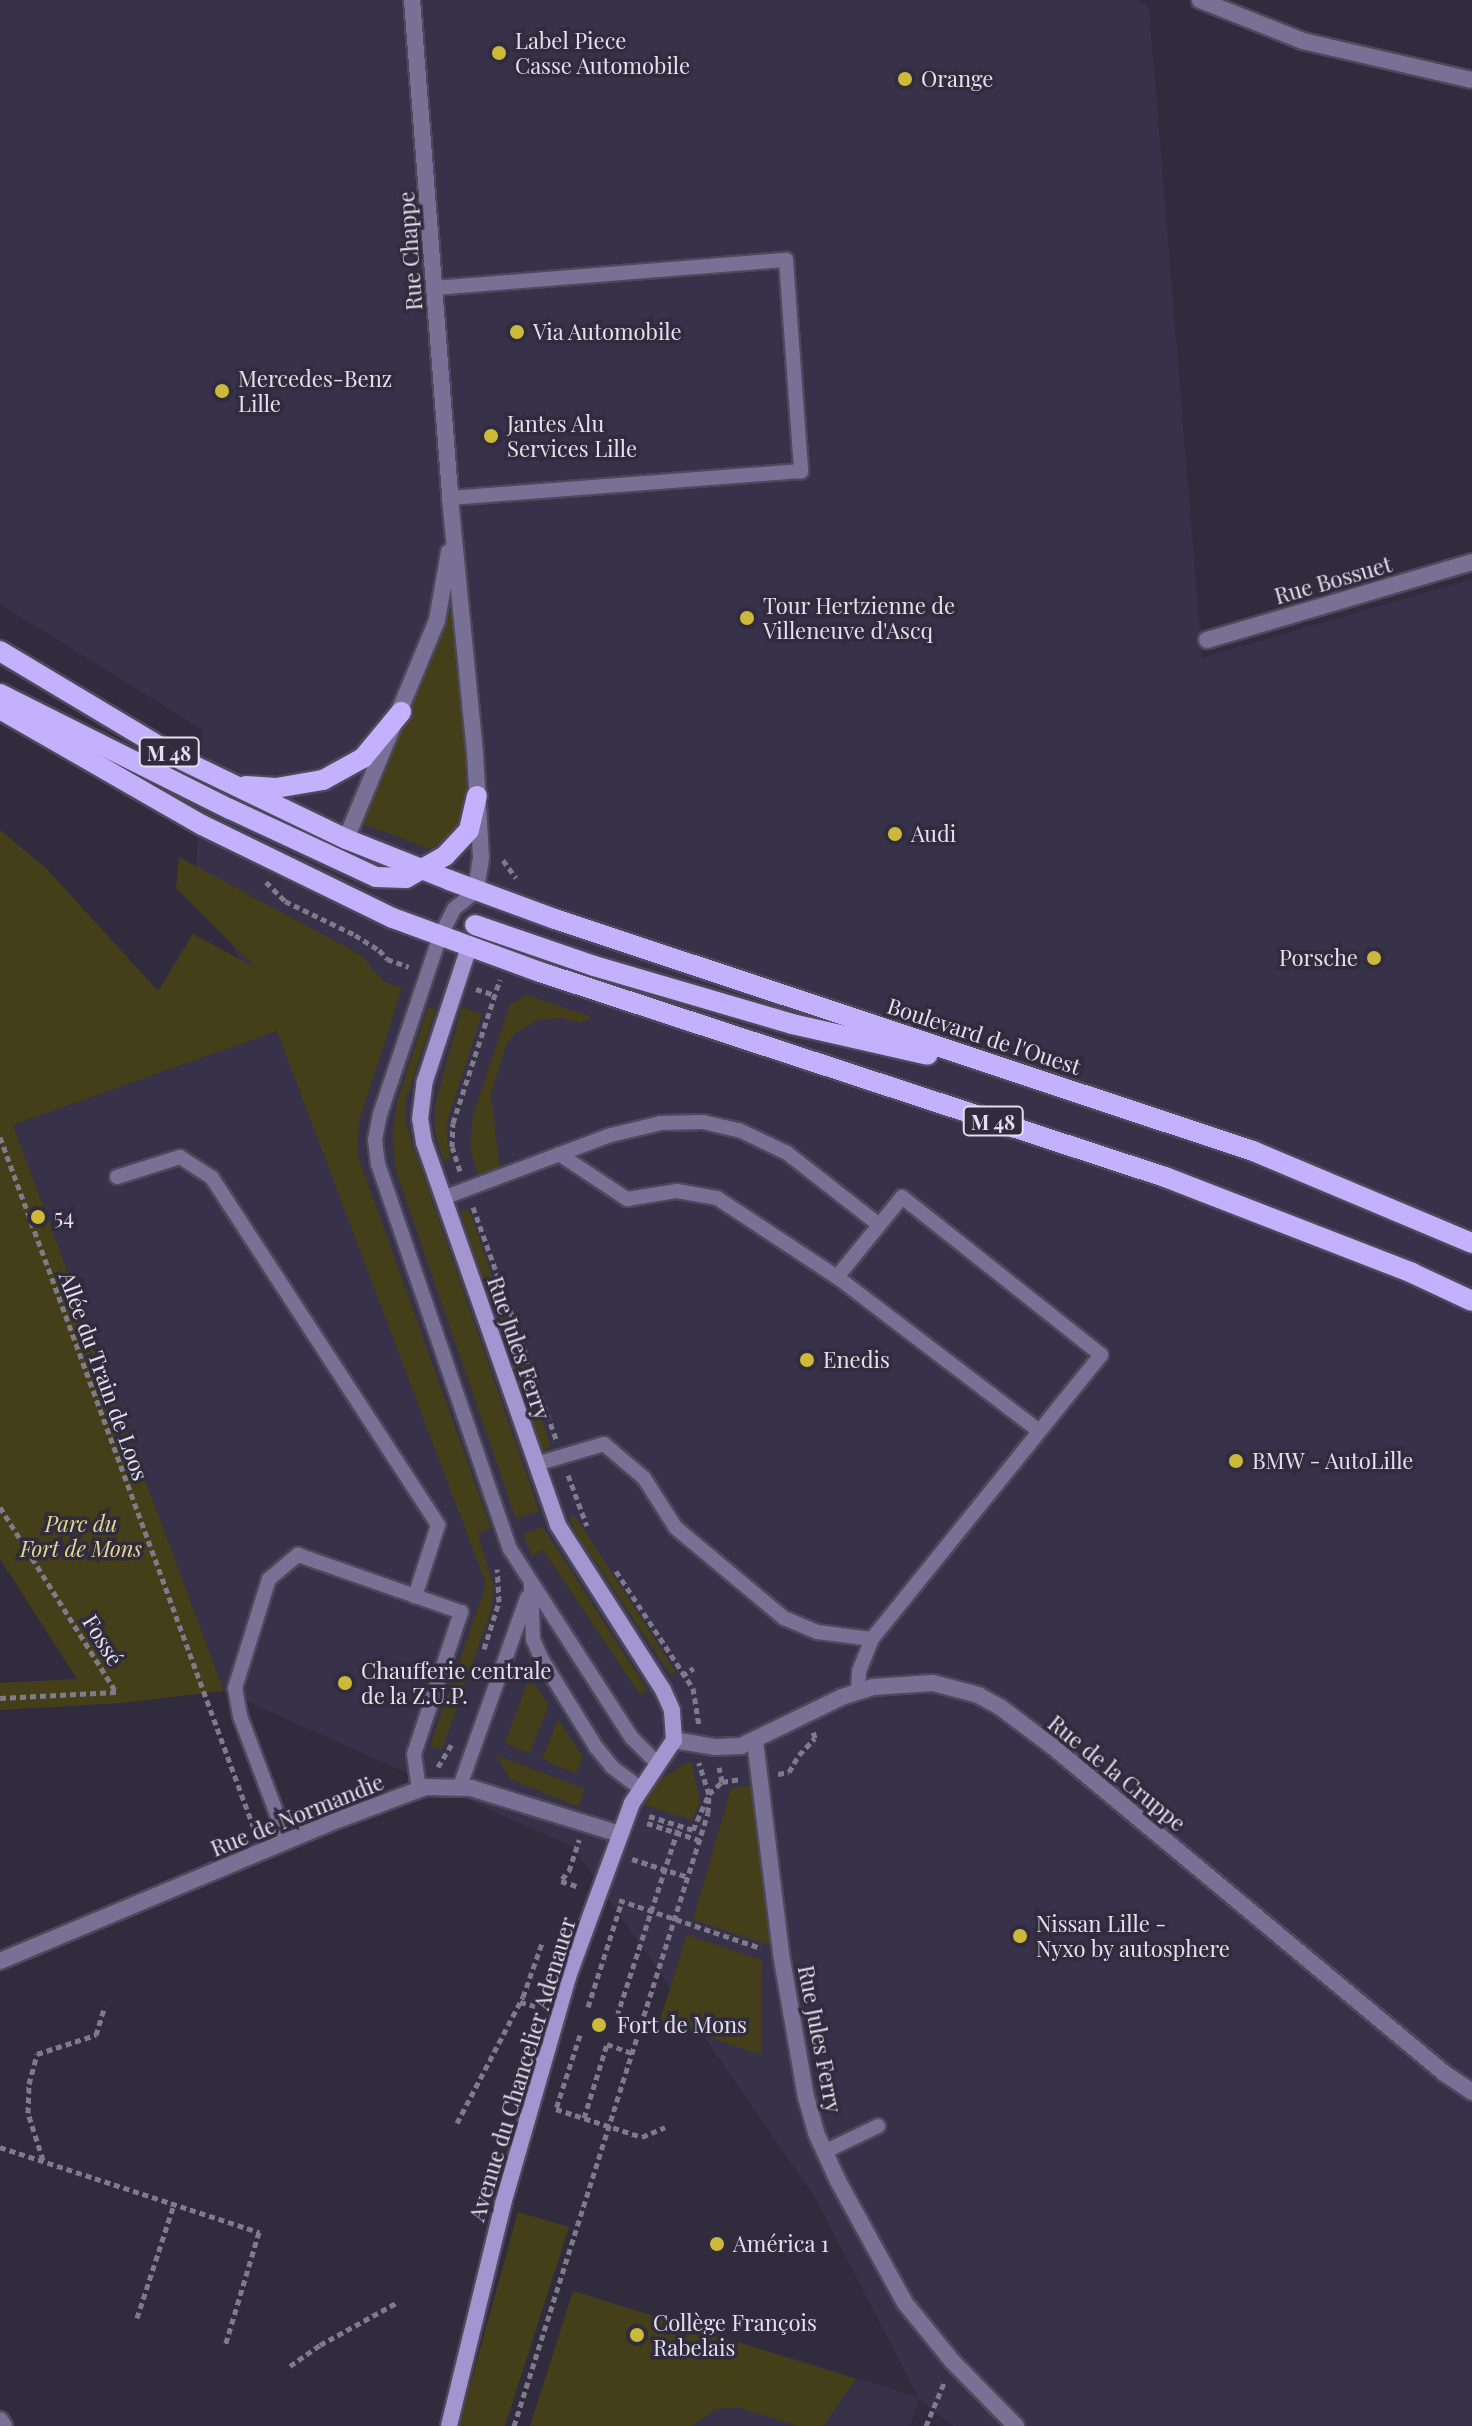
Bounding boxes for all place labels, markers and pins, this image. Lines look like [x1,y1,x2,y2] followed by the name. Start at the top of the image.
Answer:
[515,27,691,78] place label: Label Piece Casse Automobile
[490,44,508,62] marker: Label Piece Casse Automobile
[921,66,993,92] place label: Orange
[896,70,914,88] marker: Orange
[533,319,683,345] place label: Via Automobile
[508,323,526,341] marker: Via Automobile
[238,365,392,416] place label: Mercedes-Benz Lille
[213,382,231,400] marker: Mercedes-Benz Lille
[507,410,637,462] place label: Jantes Alu Services Lille
[482,427,500,445] marker: Jantes Alu Services Lille
[763,592,956,644] place label: Tour Hertzienne de Villeneuve d'Ascq
[738,609,756,627] marker: Tour Hertzienne de Villeneuve d'Ascq
[911,821,956,847] place label: Audi
[886,825,904,843] marker: Audi
[1279,945,1358,971] place label: Porsche
[1365,949,1383,967] marker: Porsche
[54,1204,74,1230] place label: 54
[29,1208,47,1226] marker: 54
[823,1347,890,1373] place label: Enedis
[798,1351,816,1369] marker: Enedis
[1252,1448,1415,1474] place label: BMW - AutoLille
[1227,1452,1245,1470] marker: BMW - AutoLille
[361,1657,551,1708] place label: Chaufferie centrale de la Z.U.P.
[336,1674,354,1692] marker: Chaufferie centrale de la Z.U.P.
[1036,1910,1230,1962] place label: Nissan Lille - Nyxo by autosphere
[1011,1927,1029,1945] marker: Nissan Lille - Nyxo by autosphere
[617,2012,747,2038] place label: Fort de Mons
[588,2014,610,2036] marker: Fort de Mons
[733,2231,829,2257] place label: América 1
[708,2235,726,2253] marker: América 1
[653,2309,817,2360] place label: Collège François Rabelais
[628,2326,646,2344] marker: Collège François Rabelais

